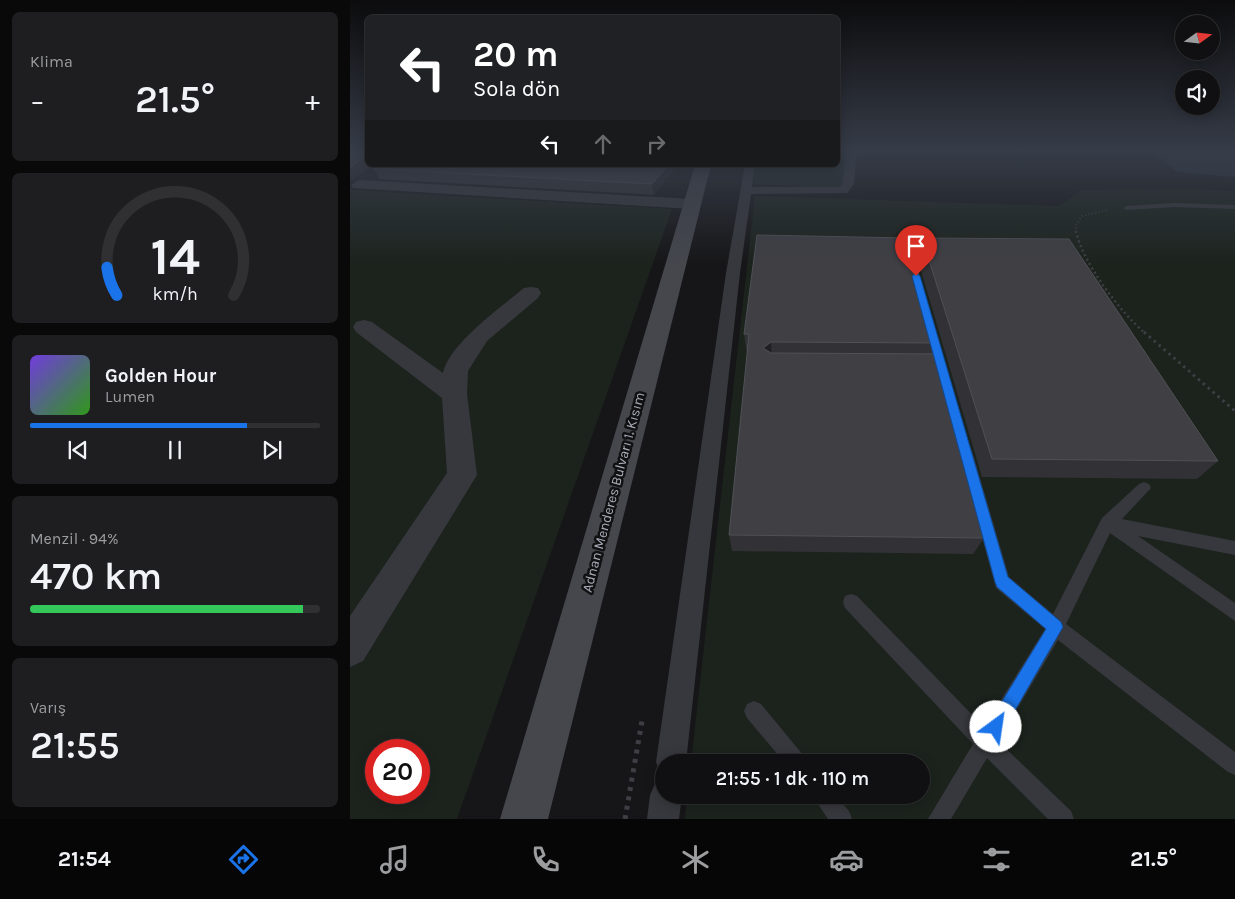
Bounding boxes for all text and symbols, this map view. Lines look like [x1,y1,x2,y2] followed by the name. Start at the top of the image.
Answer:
[1175,15,1220,60] north arrow
[1175,15,1220,115] map controls
[473,34,558,75] text: 20 m
[390,35,455,100] icon: left
[30,52,73,71] text: Klima
[1175,70,1220,115] button: sound
[473,76,560,102] text: Sola dön
[135,77,215,122] text: 21.5°
[30,84,45,117] text: −
[305,84,320,117] text: +
[536,130,564,158] icon: left
[589,130,617,158] icon: ahead
[642,130,670,158] icon: right
[895,225,937,276] pin
[150,226,200,287] text: 14
[902,232,930,260] icon: arrive
[152,284,198,305] text: km/h
[105,365,216,387] text: Golden Hour
[105,387,155,406] text: Lumen
[579,390,648,594] street label: Adnan Menderes Bulvarı 1. Kısım
[64,436,92,464] icon: previous
[161,436,189,464] icon: pause
[258,436,286,464] icon: next
[30,529,119,548] text: Menzil · 94%
[30,554,162,599] text: 470 km
[30,698,66,717] text: Varış
[969,700,1021,752] position arrow
[30,723,120,768] text: 21:55
[365,739,430,804] speed limit sign: 20
[716,768,869,790] text: 21:55 · 1 dk · 110 m
[226,842,261,877] icon: directions
[377,842,412,877] icon: music
[528,842,563,877] icon: phone
[678,842,713,877] icon: climate
[829,842,864,877] icon: car
[979,842,1014,877] icon: filters
[58,846,111,872] text: 21:54
[1130,846,1177,872] text: 21.5°

